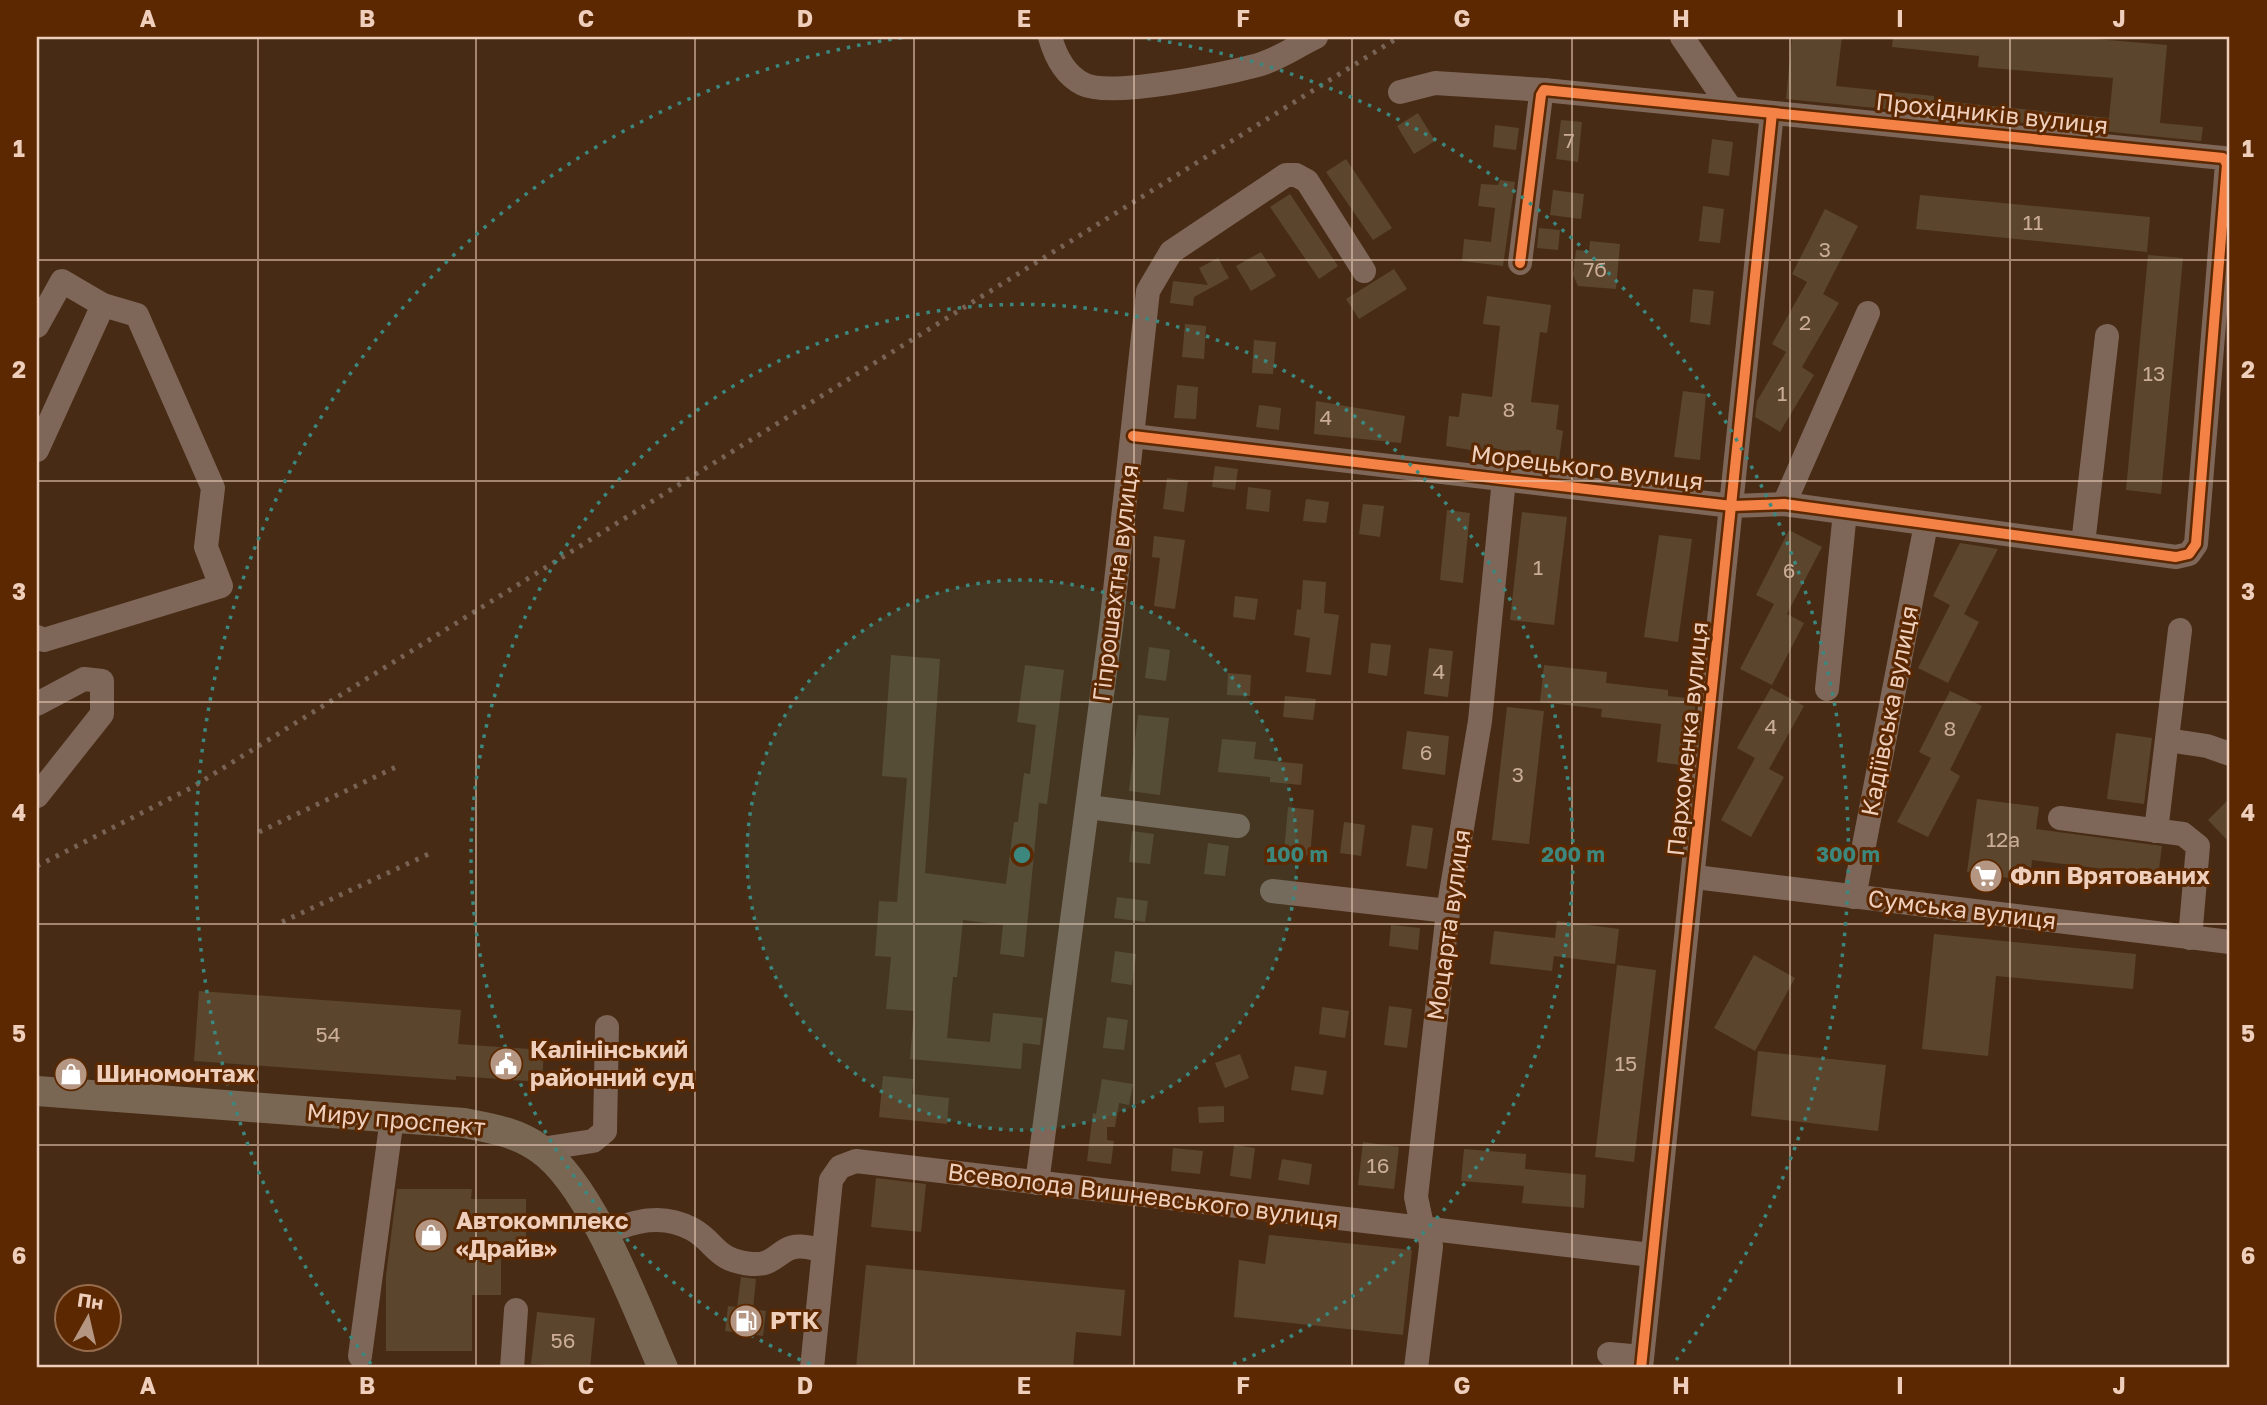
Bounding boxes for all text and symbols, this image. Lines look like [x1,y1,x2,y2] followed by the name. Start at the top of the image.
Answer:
[140,4,157,32] text: A
[359,4,375,32] text: B
[578,4,594,32] text: C
[797,4,813,32] text: D
[1017,4,1031,32] text: E
[1236,4,1250,32] text: F
[1454,4,1470,32] text: G
[1672,4,1690,32] text: H
[1896,4,1904,32] text: I
[2112,4,2126,32] text: J
[1875,86,2110,139] street label: Прохідників вулиця
[1563,127,1575,153] house number: 7
[13,134,25,162] text: 1
[2242,134,2254,162] text: 1
[2023,209,2043,235] house number: 11
[1819,236,1831,262] house number: 3
[1583,256,1607,282] house number: 7б
[1799,309,1811,335] house number: 2
[12,355,26,383] text: 2
[2241,355,2255,383] text: 2
[2143,360,2165,386] house number: 13
[1777,380,1787,406] house number: 1
[1503,396,1515,422] house number: 8
[1320,404,1332,430] house number: 4
[1469,438,1705,495] street label: Морецького вулиця
[1086,462,1143,703] street label: Гіпрошахтна вулиця
[1533,554,1543,580] house number: 1
[1783,557,1795,583] house number: 6
[12,577,26,605] text: 3
[2241,577,2255,605] text: 3
[1854,603,1923,818] street label: Кадіївська вулиця
[1660,620,1713,857] street label: Пархоменка вулиця
[1433,658,1445,684] house number: 4
[1765,713,1777,739] house number: 4
[1944,715,1956,741] house number: 8
[1420,739,1432,765] house number: 6
[1512,761,1524,787] house number: 3
[12,798,26,826] text: 4
[2241,798,2255,826] text: 4
[1986,826,2020,852] house number: 12а
[1420,827,1475,1022] street label: Моцарта вулиця
[1266,841,1328,867] text: 100 m
[1541,841,1605,867] text: 200 m
[1816,841,1880,867] text: 300 m
[1010,843,1034,867] centre of rings
[1967,857,2005,895] supermarket icon: Флп Врятованих
[2010,860,2210,889] place label: Флп Врятованих
[1866,883,2058,934] street label: Сумська вулиця
[12,1019,26,1047] text: 5
[2241,1019,2255,1047] text: 5
[316,1021,341,1047] house number: 54
[530,1034,694,1091] place label: Калінінський районний суд
[487,1045,525,1083] public building icon: Калінінський районний суд
[1615,1050,1637,1076] house number: 15
[52,1055,90,1093] shop icon: Шиномонтаж
[96,1058,256,1087] place label: Шиномонтаж
[305,1096,487,1141] street label: Миру проспект
[1367,1152,1389,1178] house number: 16
[946,1156,1340,1233] street label: Всеволода Вишневського вулиця
[456,1205,629,1262] place label: Автокомплекс «Драйв»
[412,1216,450,1254] shop icon: Автокомплекс «Драйв»
[12,1241,26,1269] text: 6
[2241,1241,2255,1269] text: 6
[52,1282,122,1352] north arrow
[76,1287,105,1314] text: Пн
[727,1302,765,1340] fuel station icon: РТК
[770,1305,820,1334] place label: РТК
[551,1327,575,1353] house number: 56
[140,1371,157,1399] text: A
[359,1371,375,1399] text: B
[578,1371,594,1399] text: C
[797,1371,813,1399] text: D
[1017,1371,1031,1399] text: E
[1236,1371,1250,1399] text: F
[1454,1371,1470,1399] text: G
[1672,1371,1690,1399] text: H
[1896,1371,1904,1399] text: I
[2112,1371,2126,1399] text: J

